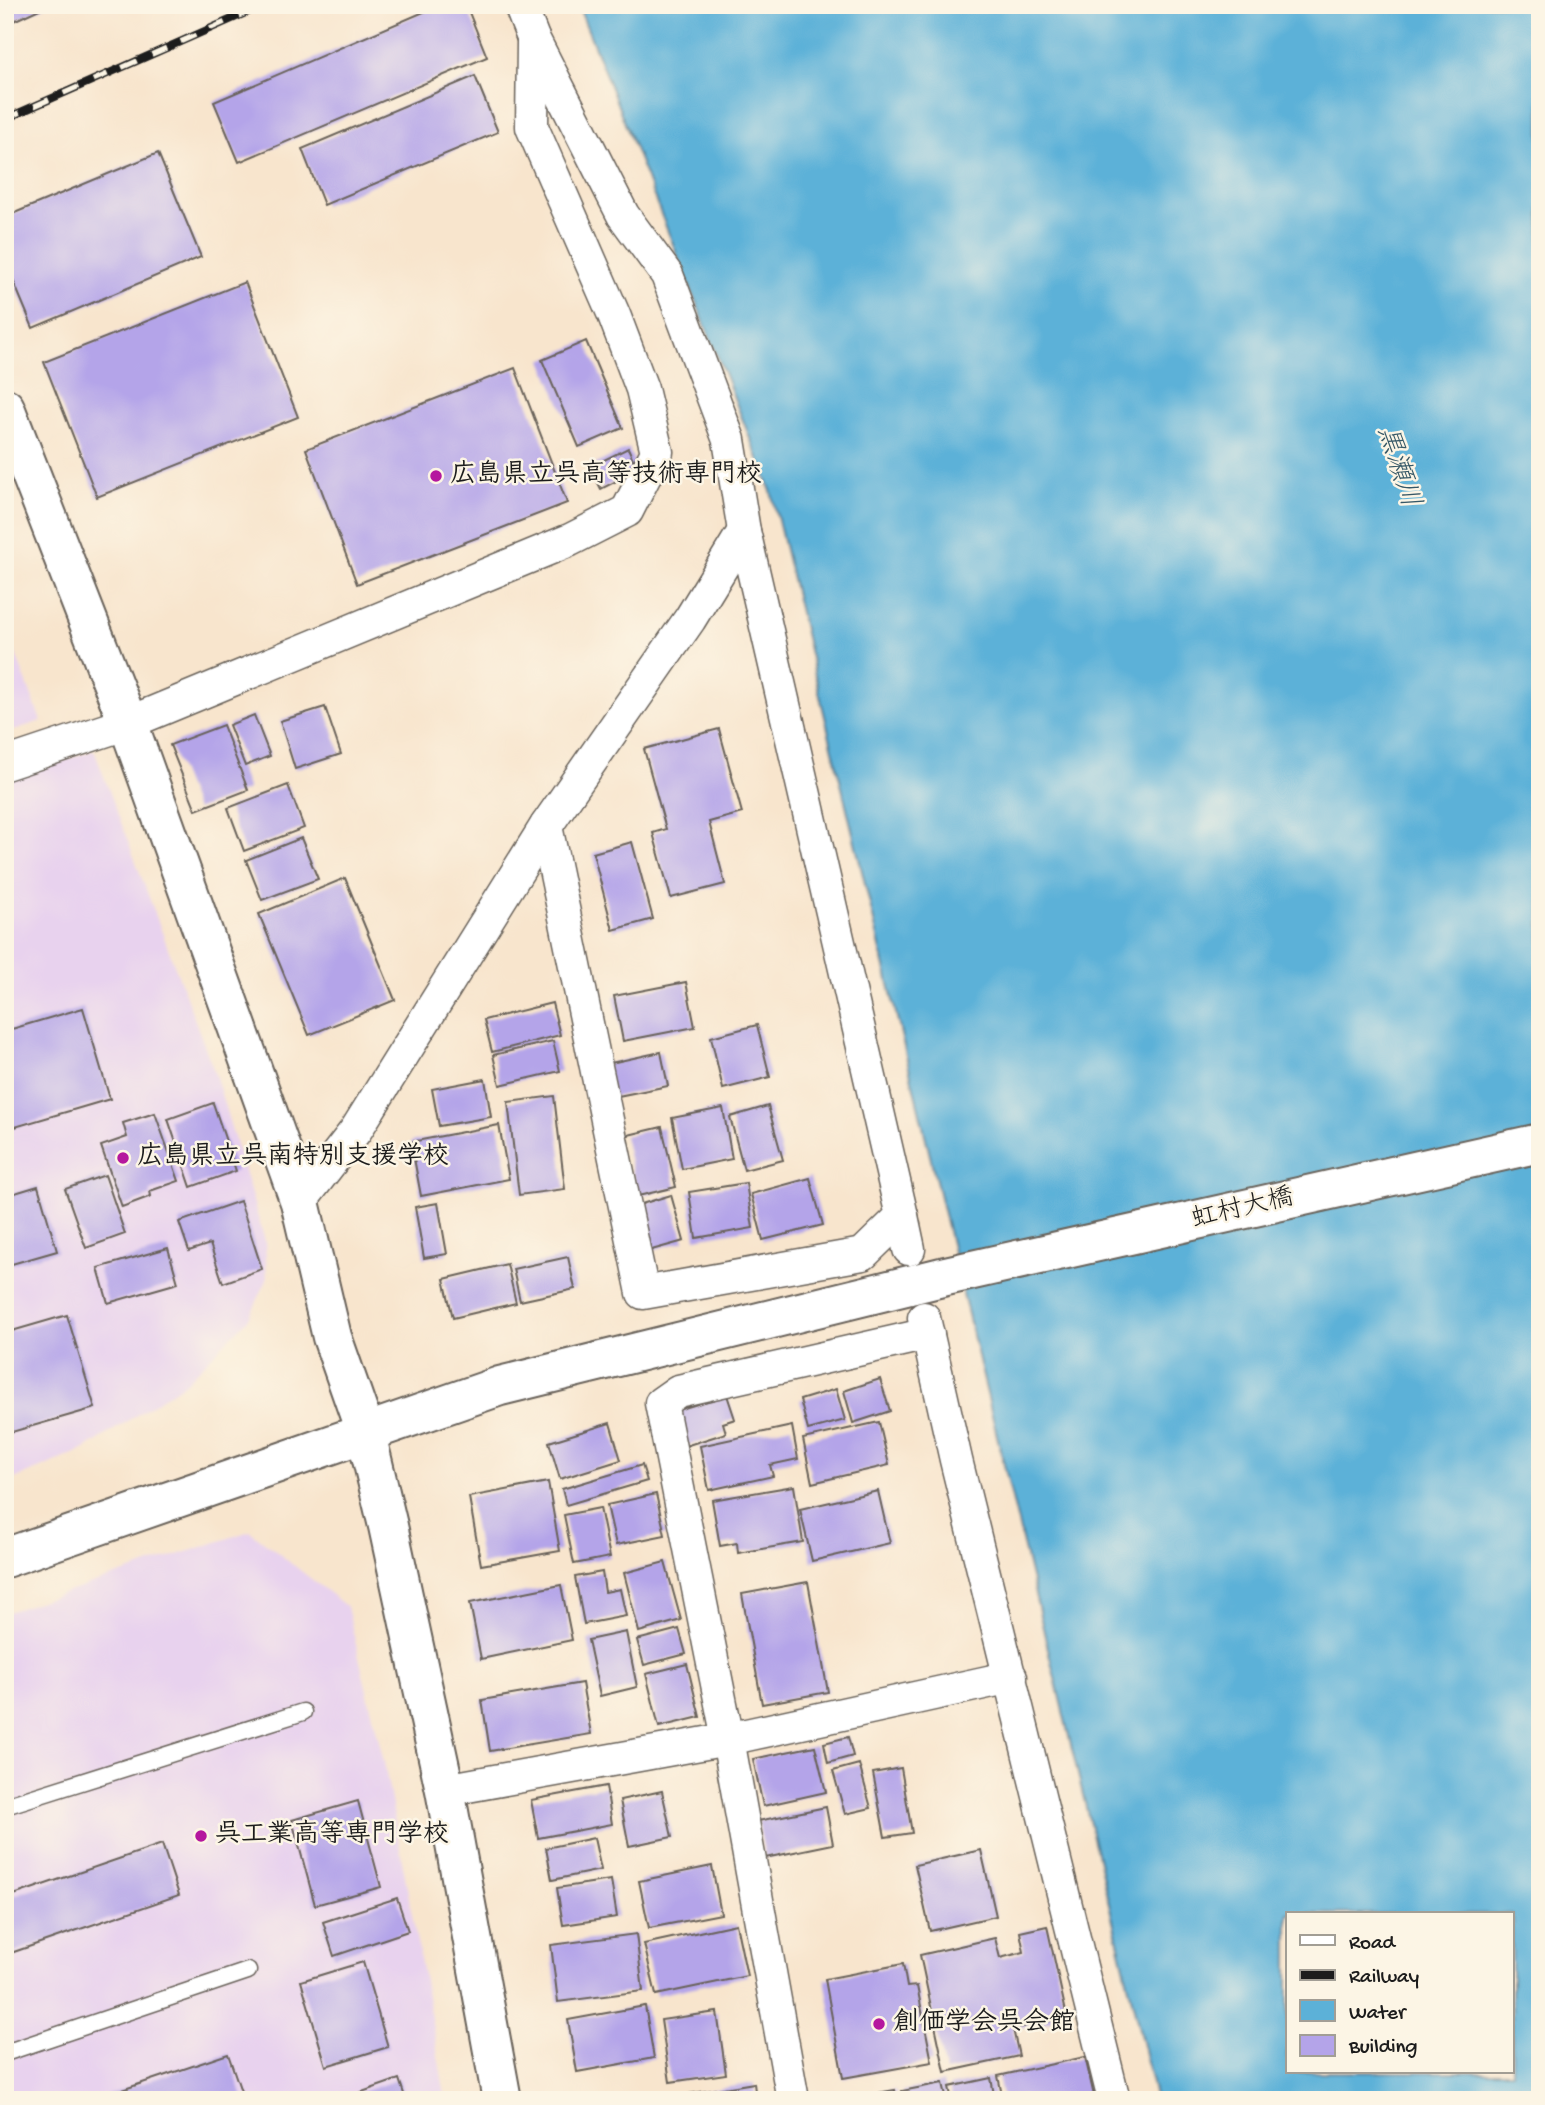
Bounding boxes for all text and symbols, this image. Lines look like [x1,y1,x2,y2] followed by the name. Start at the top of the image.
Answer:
[1368,422,1426,512] water label: 黒瀬川
[450,459,762,492] place label: 広島県立呉高等技術専門校
[428,468,444,484] marker: 広島県立呉高等技術専門校
[137,1141,449,1174] place label: 広島県立呉南特別支援学校
[115,1150,131,1166] marker: 広島県立呉南特別支援学校
[1189,1182,1297,1237] street label: 虹村大橋
[215,1819,449,1852] place label: 呉工業高等専門学校
[193,1828,209,1844] marker: 呉工業高等専門学校
[1286,1912,1514,2074] legend
[1349,1932,1397,1957] text: Road
[1349,1966,1419,1991] text: Railway
[1349,2002,1407,2027] text: Water
[893,2007,1075,2040] place label: 創価学会呉会館
[871,2016,887,2032] marker: 創価学会呉会館
[1348,2036,1418,2061] text: Building

